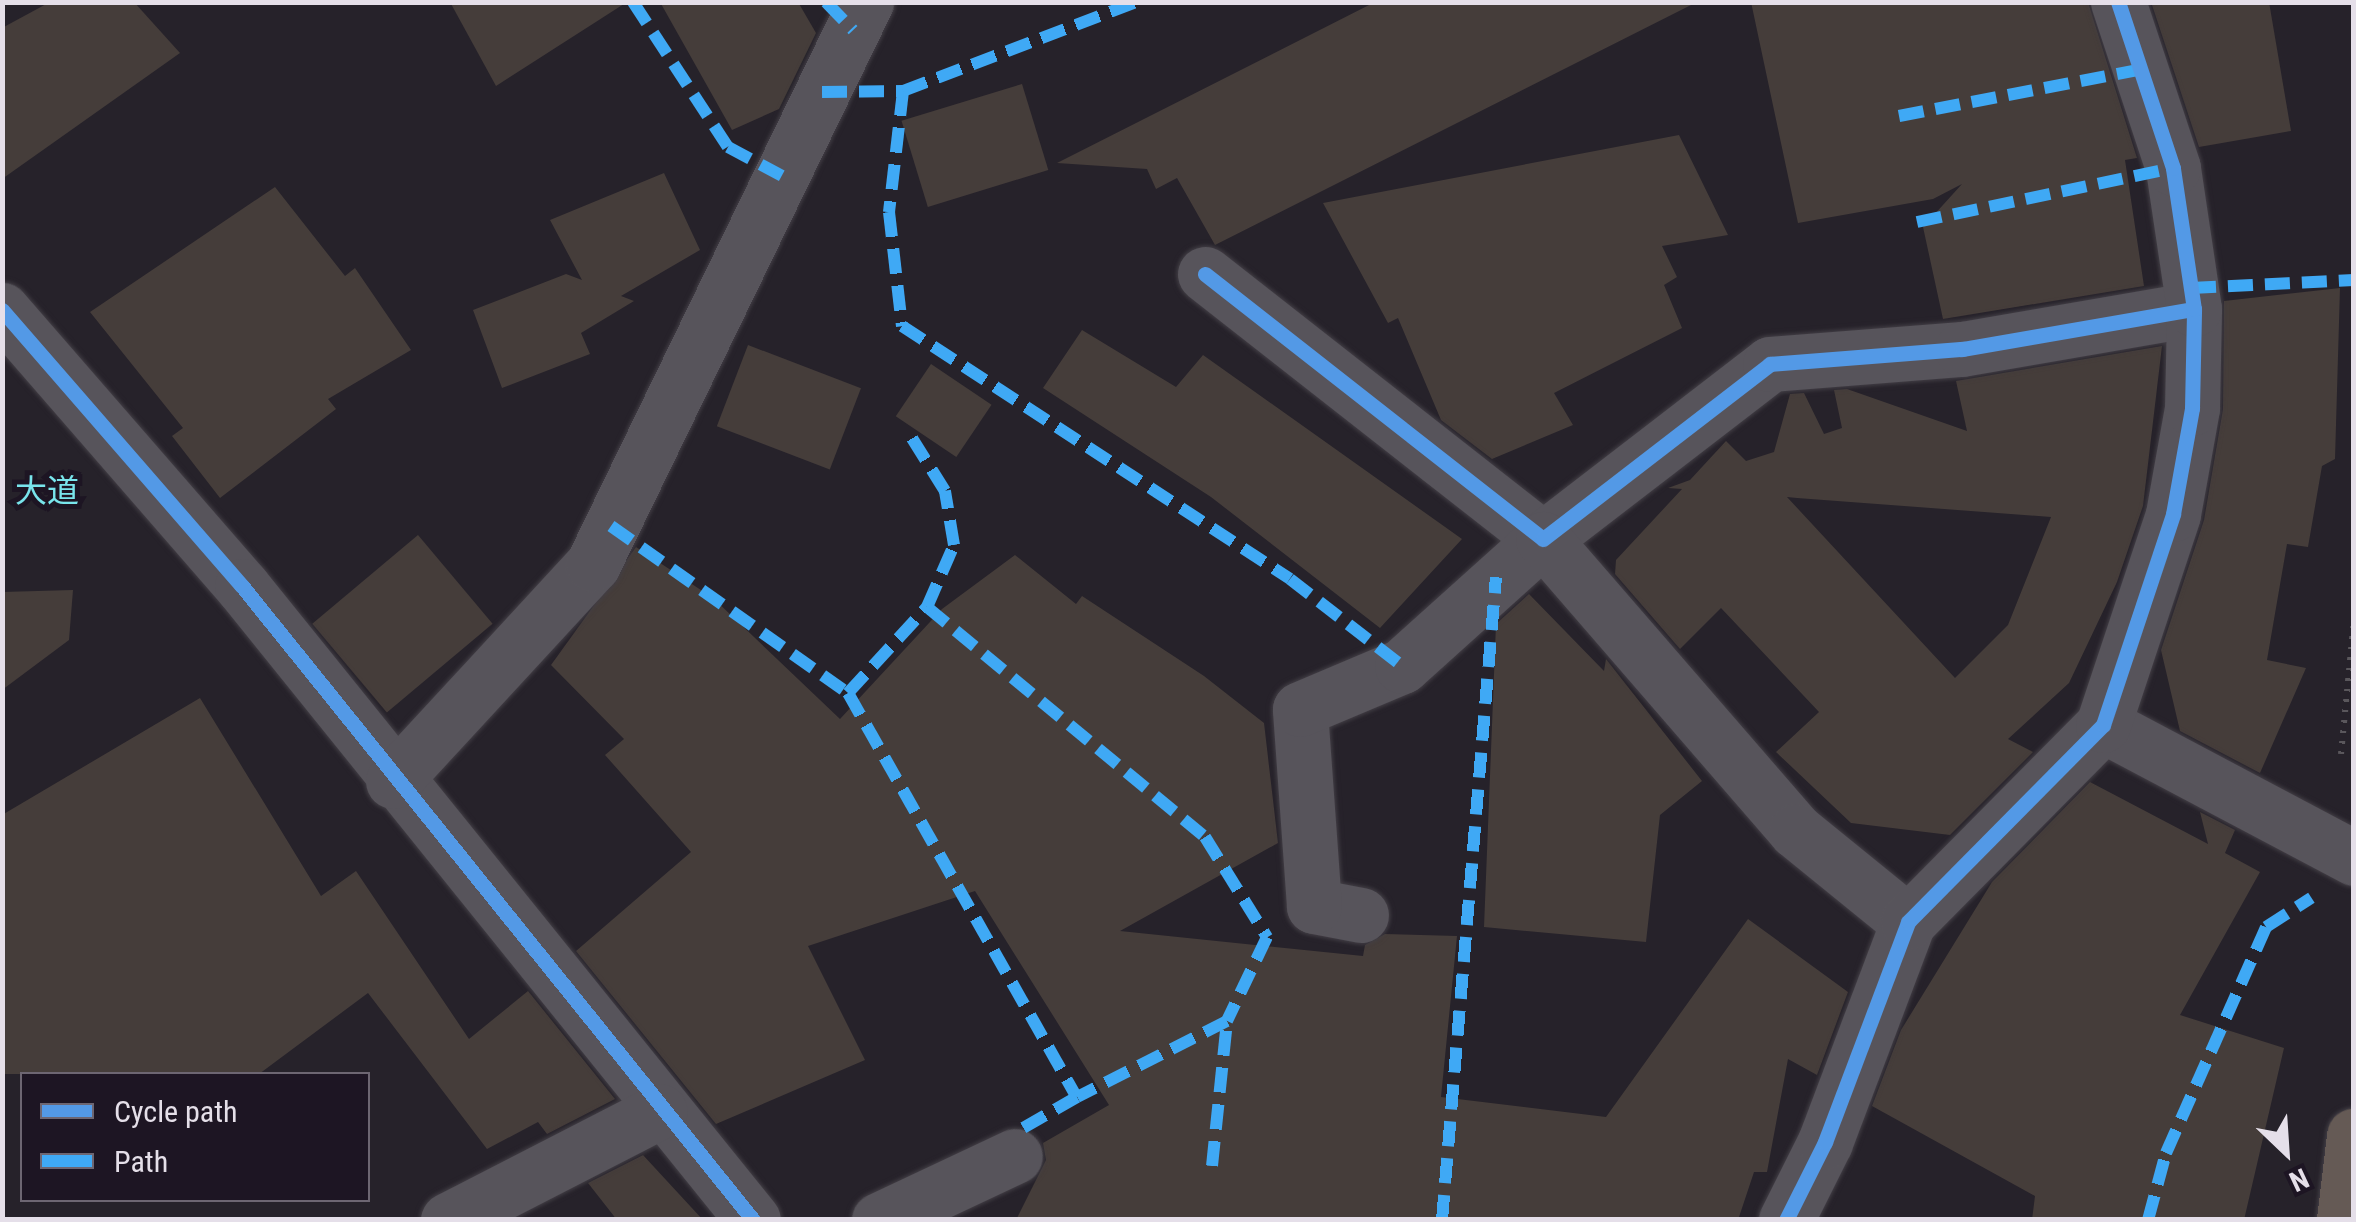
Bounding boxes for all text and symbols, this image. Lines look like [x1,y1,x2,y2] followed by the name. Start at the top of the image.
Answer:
[15,472,79,510] district label: 大道
[20,1072,370,1202] legend
[114,1094,238,1129] text: Cycle path
[2236,1102,2336,1202] north arrow
[114,1144,168,1179] text: Path
[2284,1161,2314,1198] text: N

